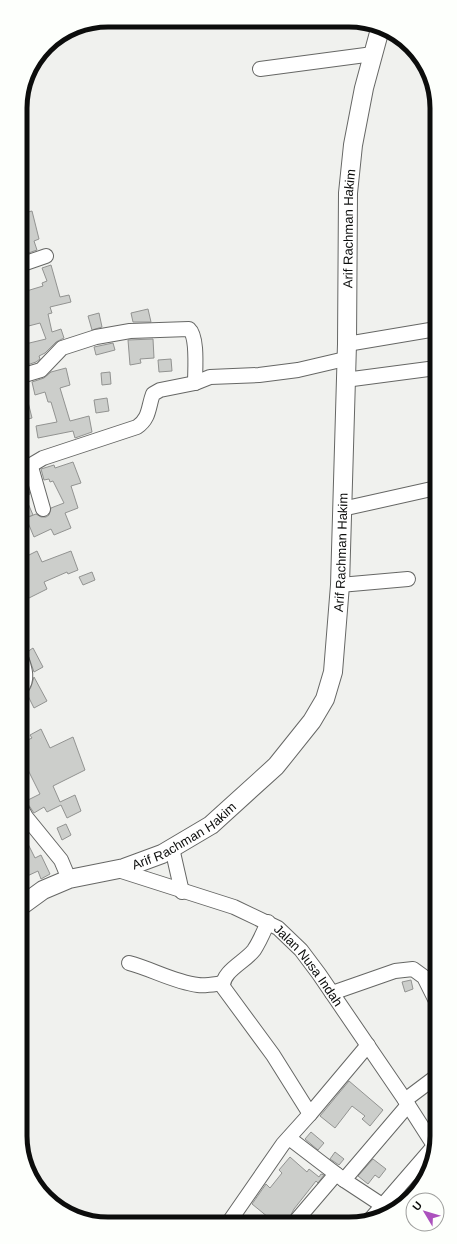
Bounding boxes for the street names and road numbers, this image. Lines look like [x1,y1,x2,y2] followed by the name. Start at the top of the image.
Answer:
[340,168,358,288] street label: Arif Rachman Hakim
[330,493,350,613] street label: Arif Rachman Hakim
[130,799,239,872] street label: Arif Rachman Hakim
[271,921,346,1009] street label: Jalan Nusa Indah

